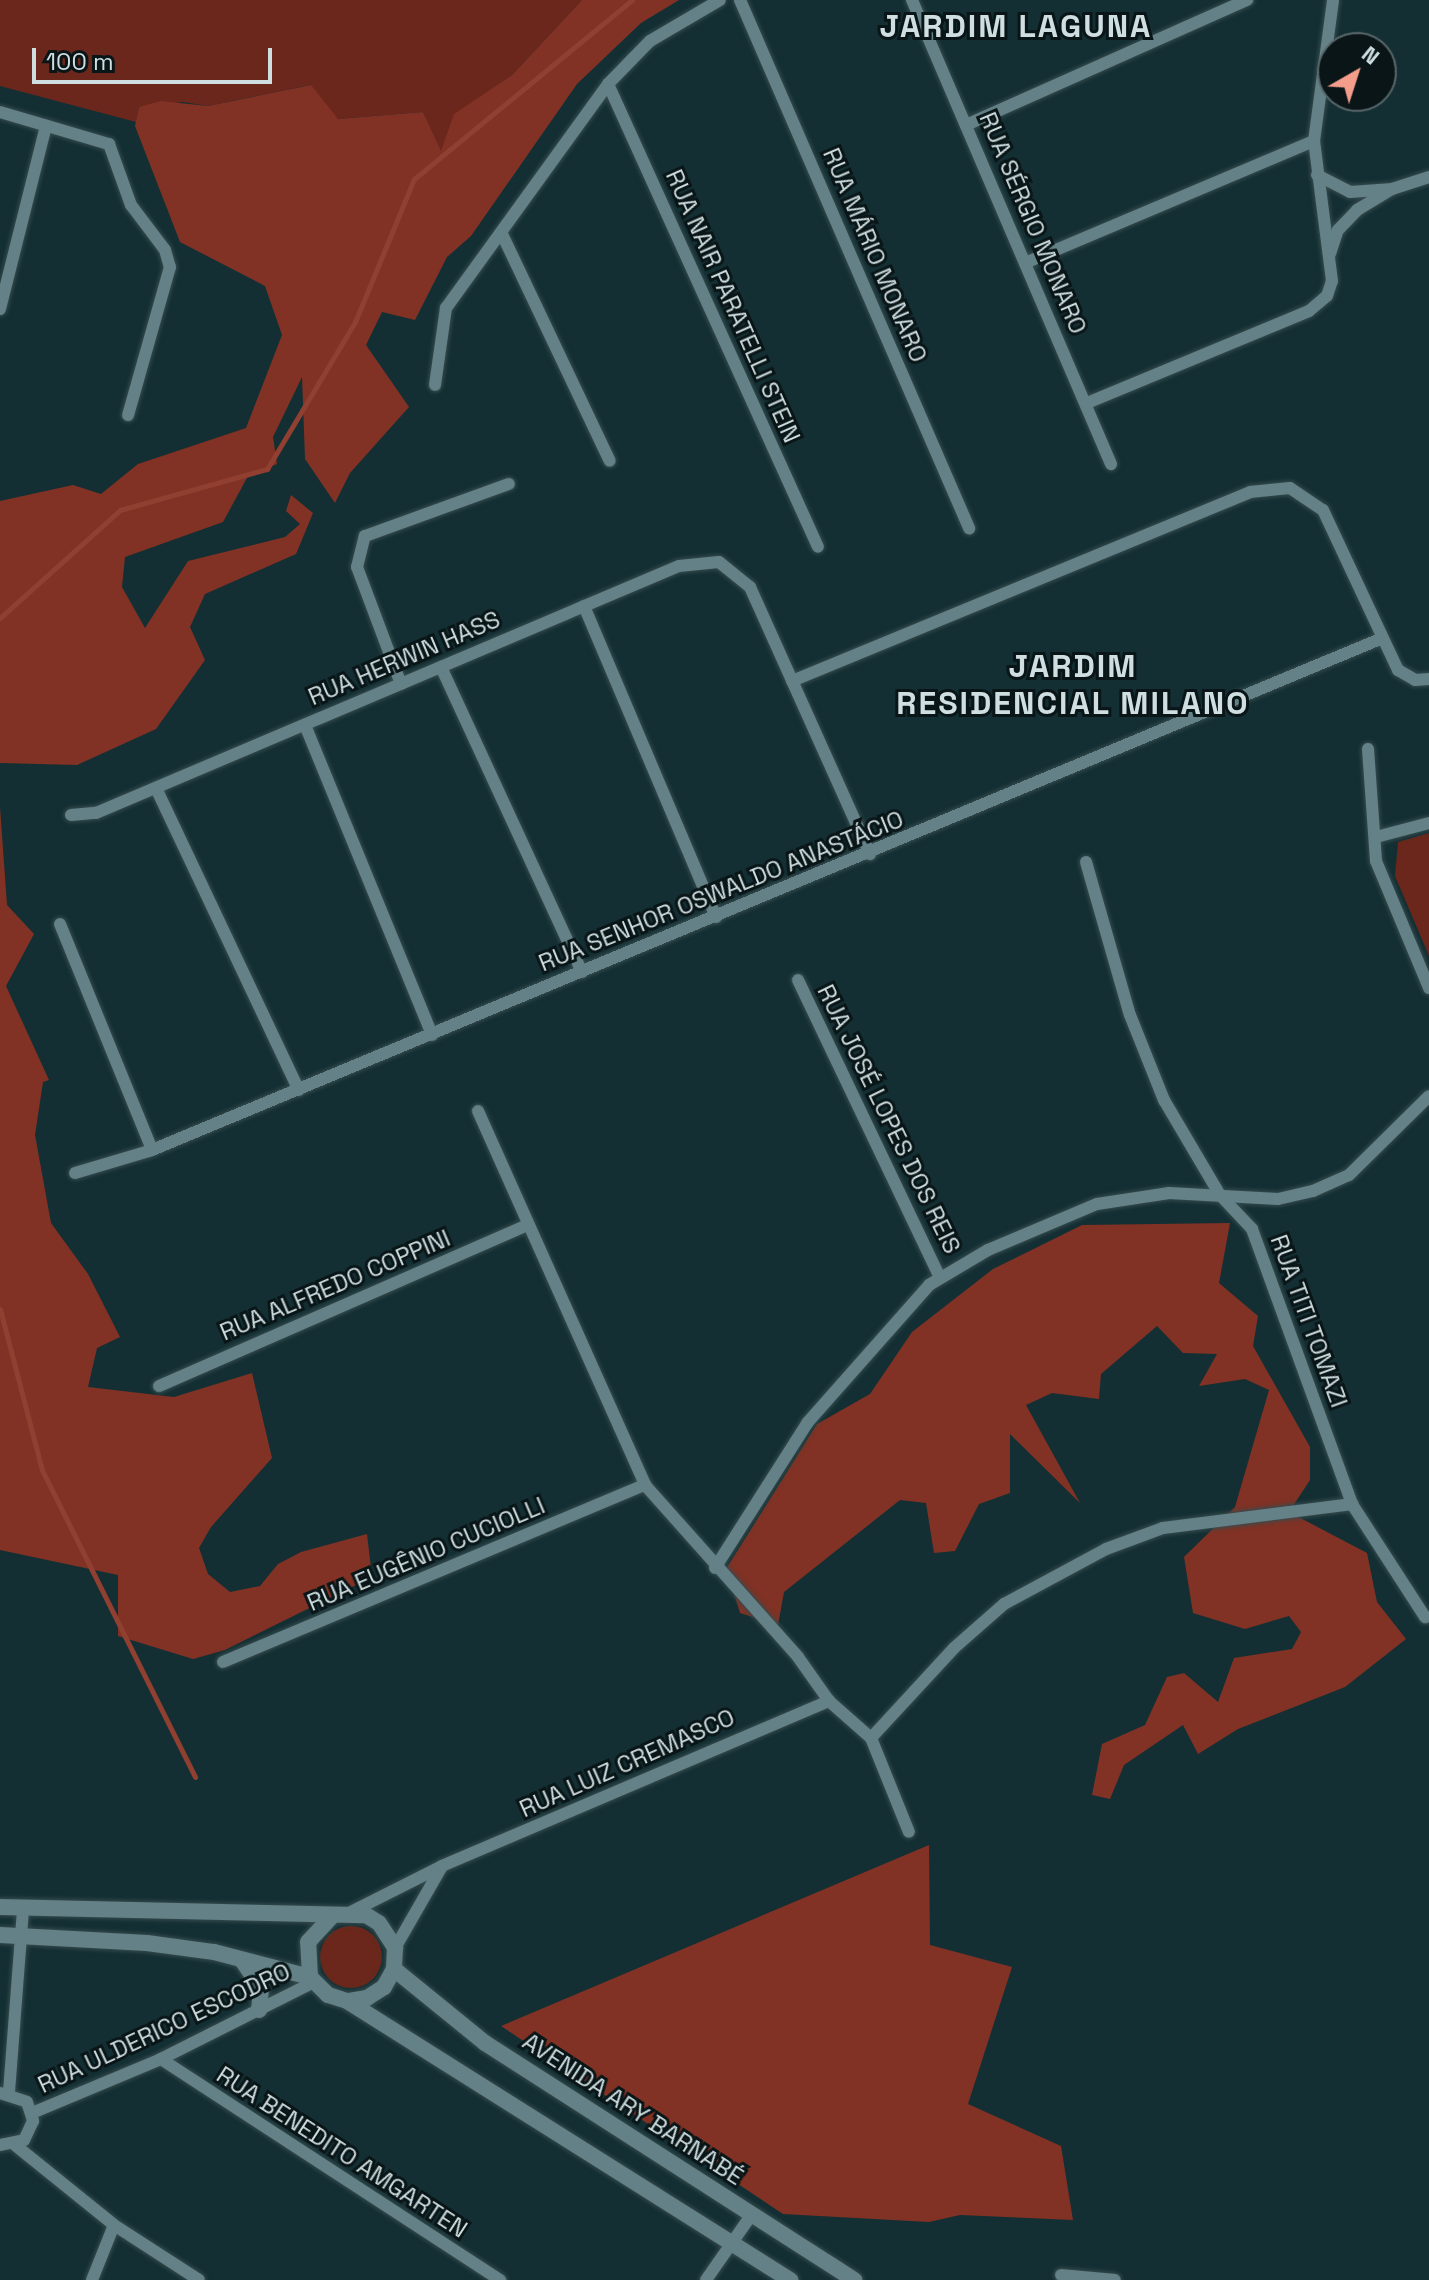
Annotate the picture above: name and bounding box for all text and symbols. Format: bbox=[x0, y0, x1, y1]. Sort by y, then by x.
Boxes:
district label: JARDIM LAGUNA bbox=[880, 7, 1152, 45]
scale bar bbox=[36, 32, 276, 82]
north arrow bbox=[1317, 32, 1397, 112]
text: N bbox=[1356, 39, 1385, 70]
text: 100 m bbox=[46, 46, 114, 77]
street label: RUA SÉRGIO MONARO bbox=[973, 108, 1093, 338]
street label: RUA MÁRIO MONARO bbox=[817, 143, 933, 367]
street label: RUA NAIR PARATELLI STEIN bbox=[660, 165, 806, 447]
street label: RUA HERWIN HASS bbox=[304, 605, 504, 711]
district label: JARDIM RESIDENCIAL MILANO bbox=[896, 648, 1250, 723]
street label: RUA SENHOR OSWALDO ANASTÁCIO bbox=[534, 804, 908, 978]
street label: RUA JOSÉ LOPES DOS REIS bbox=[811, 980, 967, 1258]
street label: RUA ALFREDO COPPINI bbox=[215, 1223, 455, 1347]
street label: RUA TITI TOMAZI bbox=[1264, 1230, 1354, 1412]
street label: RUA EUGÊNIO CUCIOLLI bbox=[303, 1491, 549, 1617]
street label: RUA LUIZ CREMASCO bbox=[515, 1703, 739, 1823]
street label: RUA ULDERICO ESCODRO bbox=[33, 1957, 295, 2099]
street label: AVENIDA ARY BARNABÉ bbox=[517, 2027, 749, 2191]
street label: RUA BENEDITO AMGARTEN bbox=[211, 2060, 473, 2244]

